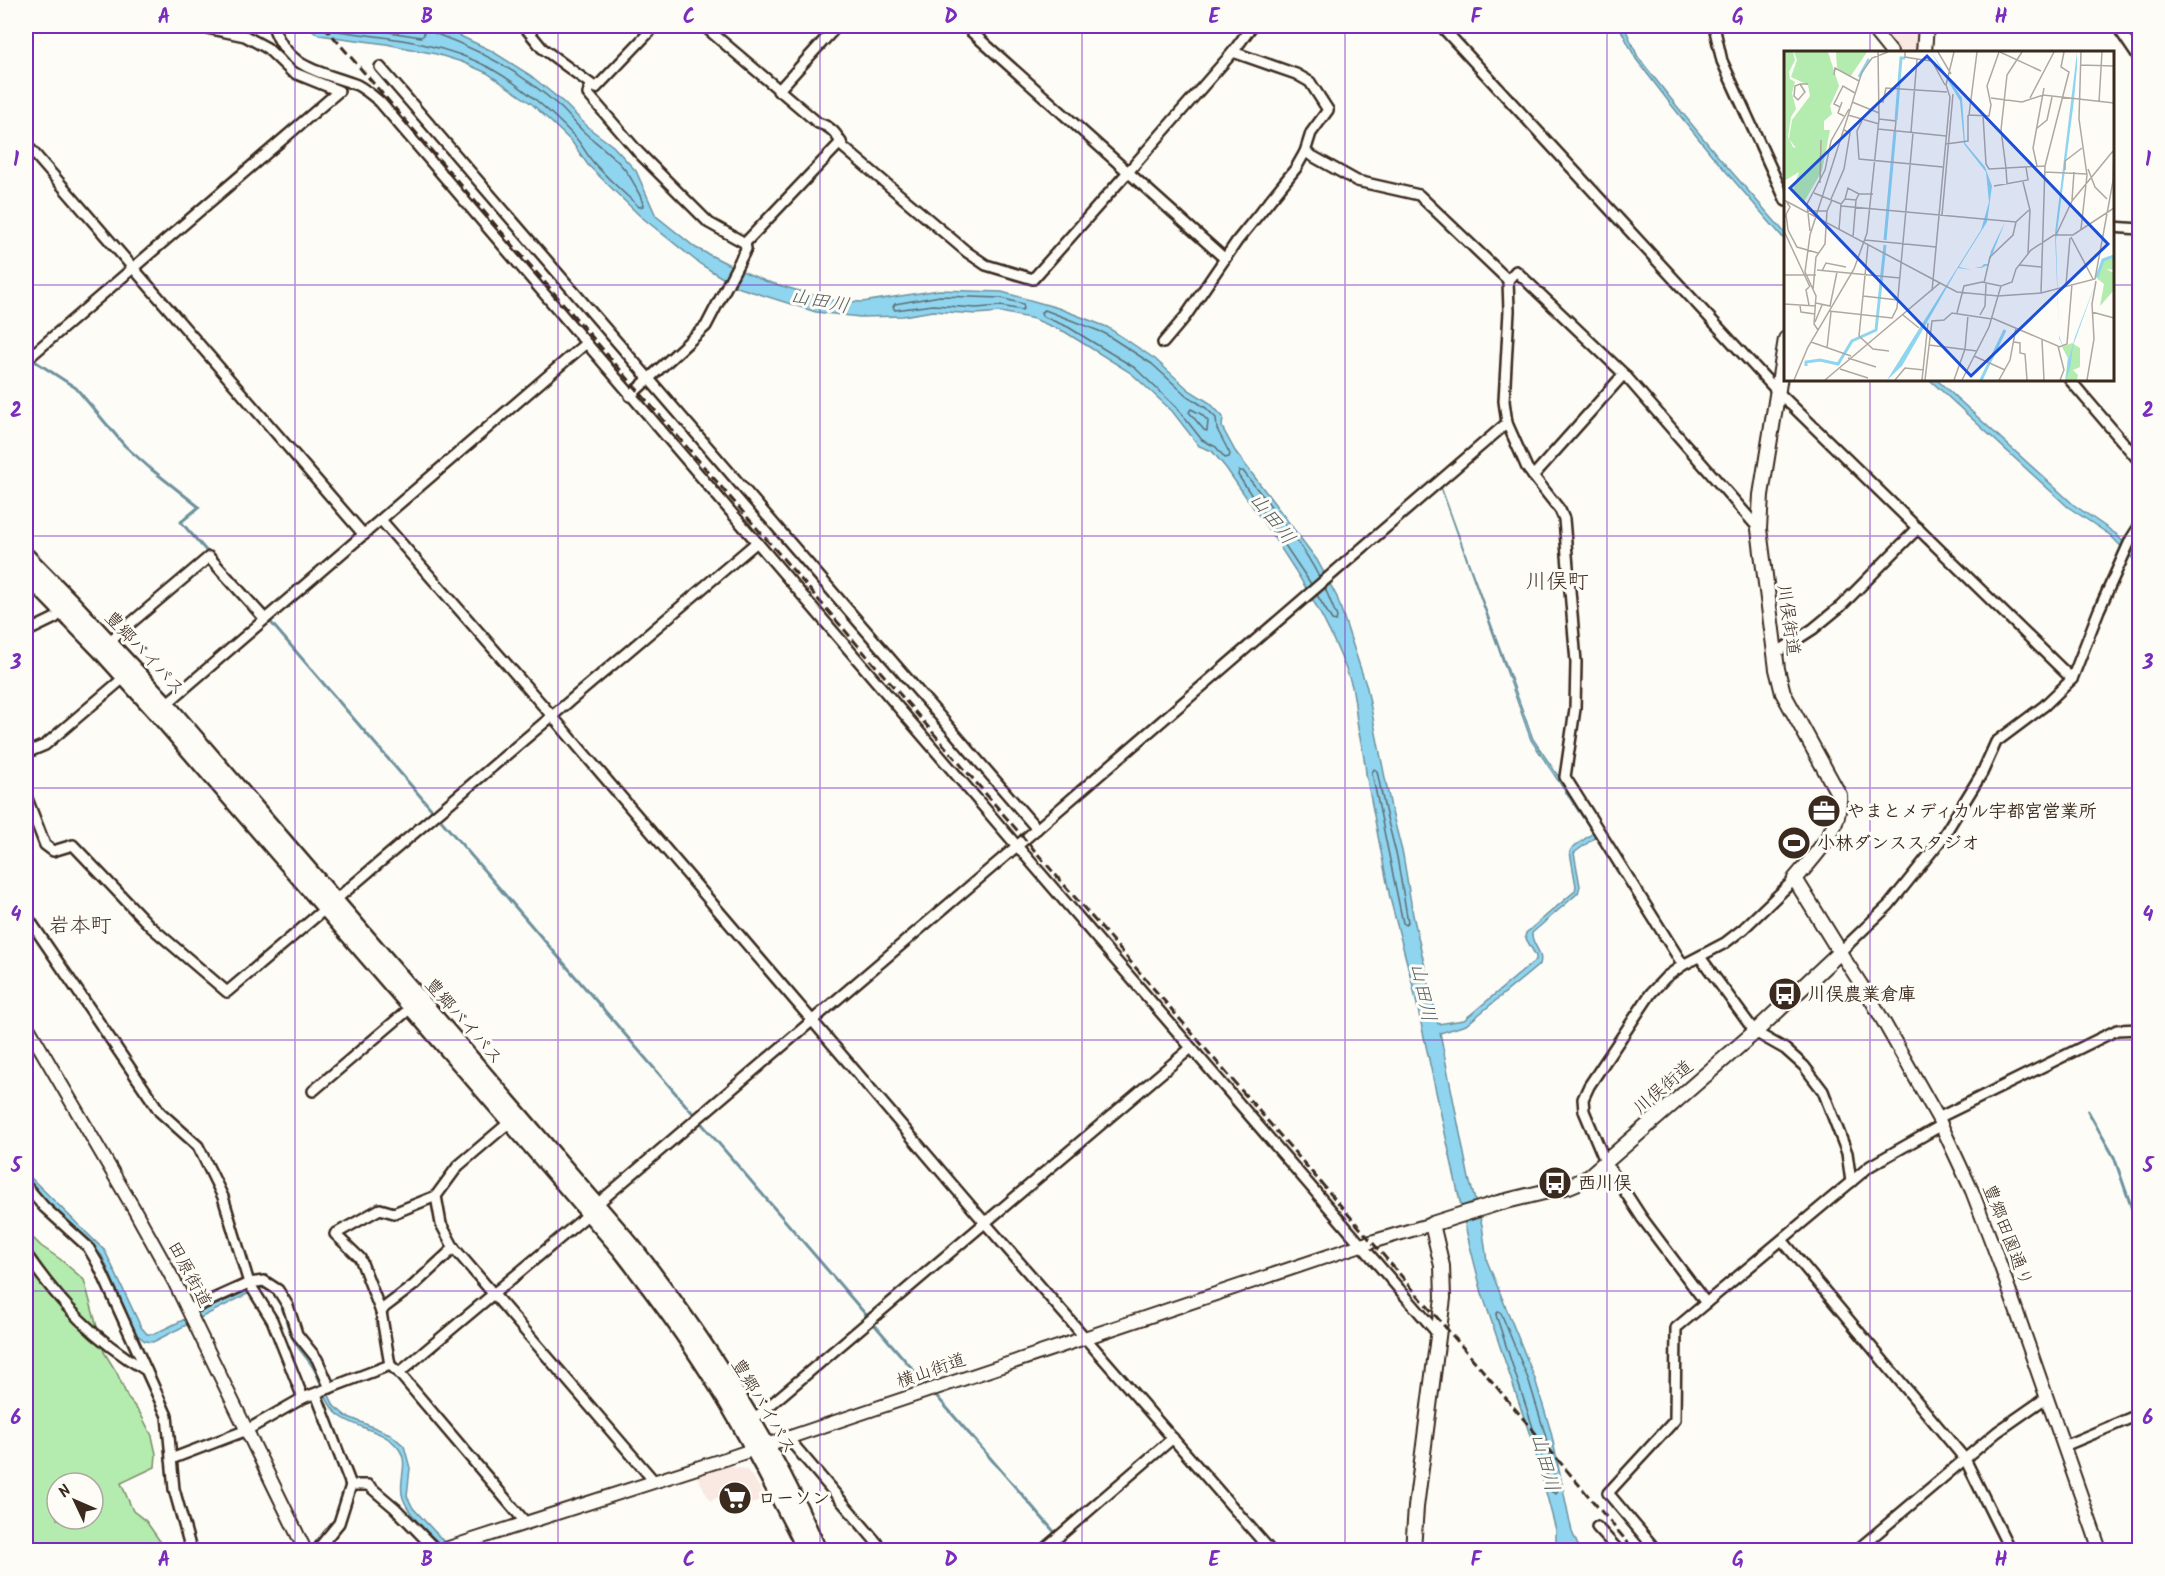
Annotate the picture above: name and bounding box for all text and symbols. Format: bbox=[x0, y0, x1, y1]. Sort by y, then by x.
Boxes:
text: A bbox=[158, 2, 170, 34]
text: B bbox=[421, 2, 433, 34]
text: C bbox=[683, 2, 695, 34]
text: D bbox=[944, 2, 958, 34]
text: E bbox=[1208, 2, 1220, 34]
text: F bbox=[1471, 2, 1483, 34]
text: G bbox=[1732, 2, 1744, 34]
text: H bbox=[1994, 2, 2008, 34]
inset map bbox=[1784, 51, 2114, 381]
text: 1 bbox=[13, 145, 19, 177]
text: 1 bbox=[2145, 145, 2151, 177]
water label: 山田川 bbox=[787, 281, 852, 323]
text: 2 bbox=[10, 396, 22, 428]
text: 2 bbox=[2142, 396, 2154, 428]
water label: 山田川 bbox=[1240, 486, 1303, 553]
district label: 川俣町 bbox=[1526, 566, 1589, 599]
street label: 川俣街道 bbox=[1768, 583, 1807, 658]
street label: 豊郷バイパス bbox=[97, 605, 191, 703]
text: 3 bbox=[10, 648, 22, 680]
text: 3 bbox=[2142, 648, 2154, 680]
office icon: やまとメディカル宇都宮営業所 bbox=[1806, 793, 1842, 829]
place label: やまとメディカル宇都宮営業所 bbox=[1847, 798, 2096, 827]
sports icon: 小林ダンススタジオ bbox=[1776, 825, 1812, 861]
place label: 小林ダンススタジオ bbox=[1817, 830, 1979, 859]
text: 4 bbox=[11, 900, 22, 932]
text: 4 bbox=[2143, 900, 2154, 932]
district label: 岩本町 bbox=[49, 910, 112, 943]
water label: 山田川 bbox=[1400, 960, 1444, 1025]
street label: 豊郷バイパス bbox=[417, 972, 509, 1072]
bus stop icon: 川俣農業倉庫 bbox=[1767, 976, 1803, 1012]
place label: 川俣農業倉庫 bbox=[1808, 981, 1916, 1010]
street label: 川俣街道 bbox=[1627, 1054, 1701, 1123]
text: 5 bbox=[10, 1151, 23, 1183]
text: 5 bbox=[2142, 1151, 2155, 1183]
bus stop icon: 西川俣 bbox=[1537, 1165, 1573, 1201]
place label: 西川俣 bbox=[1578, 1170, 1632, 1199]
street label: 豊郷田園通り bbox=[1974, 1180, 2039, 1291]
street label: 田原街道 bbox=[159, 1236, 218, 1313]
street label: 横山街道 bbox=[893, 1346, 970, 1397]
street label: 豊郷バイパス bbox=[723, 1353, 803, 1460]
text: 6 bbox=[11, 1403, 22, 1435]
text: 6 bbox=[2143, 1403, 2154, 1435]
water label: 山田川 bbox=[1521, 1429, 1567, 1496]
north arrow bbox=[45, 1471, 105, 1531]
text: N bbox=[53, 1479, 78, 1504]
supermarket icon: ローソン bbox=[717, 1480, 753, 1516]
place label: ローソン bbox=[758, 1485, 830, 1514]
text: A bbox=[158, 1545, 170, 1576]
text: B bbox=[421, 1545, 433, 1576]
text: C bbox=[683, 1545, 695, 1576]
text: D bbox=[944, 1545, 958, 1576]
text: E bbox=[1208, 1545, 1220, 1576]
text: F bbox=[1471, 1545, 1483, 1576]
text: G bbox=[1732, 1545, 1744, 1576]
text: H bbox=[1994, 1545, 2008, 1576]

